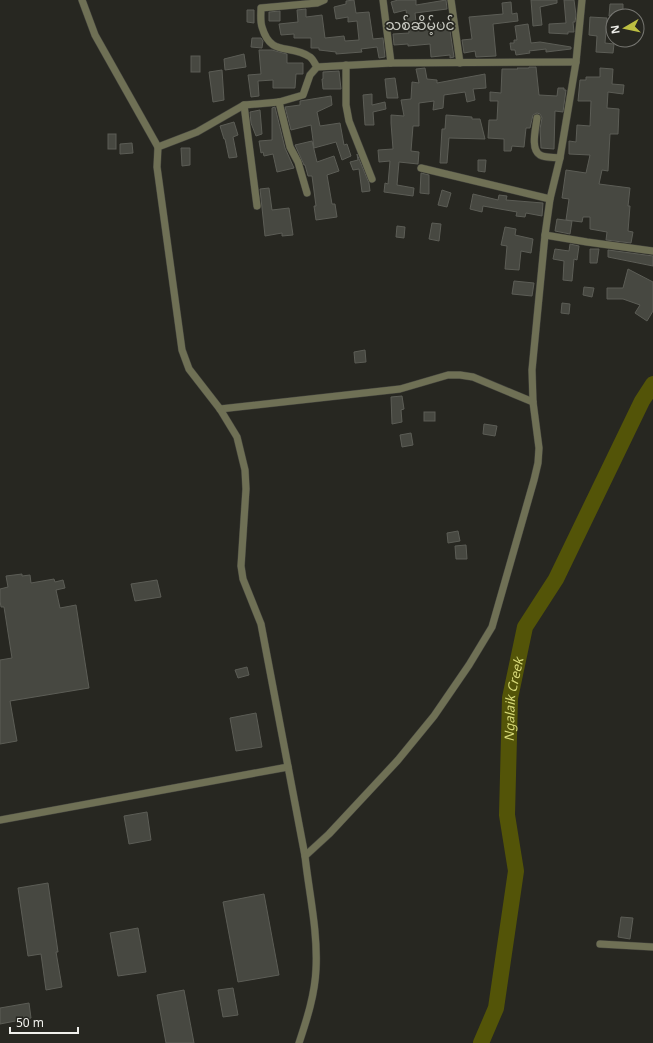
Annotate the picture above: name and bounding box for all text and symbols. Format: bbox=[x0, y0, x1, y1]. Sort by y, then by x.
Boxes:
north arrow bbox=[605, 8, 645, 48]
district label: သစ်ဆိမ့်ပင် bbox=[385, 11, 455, 42]
text: N bbox=[604, 23, 629, 36]
water label: Ngalaik Creek bbox=[497, 653, 535, 742]
scale bar bbox=[10, 1009, 78, 1035]
text: 50 m bbox=[16, 1011, 44, 1037]

